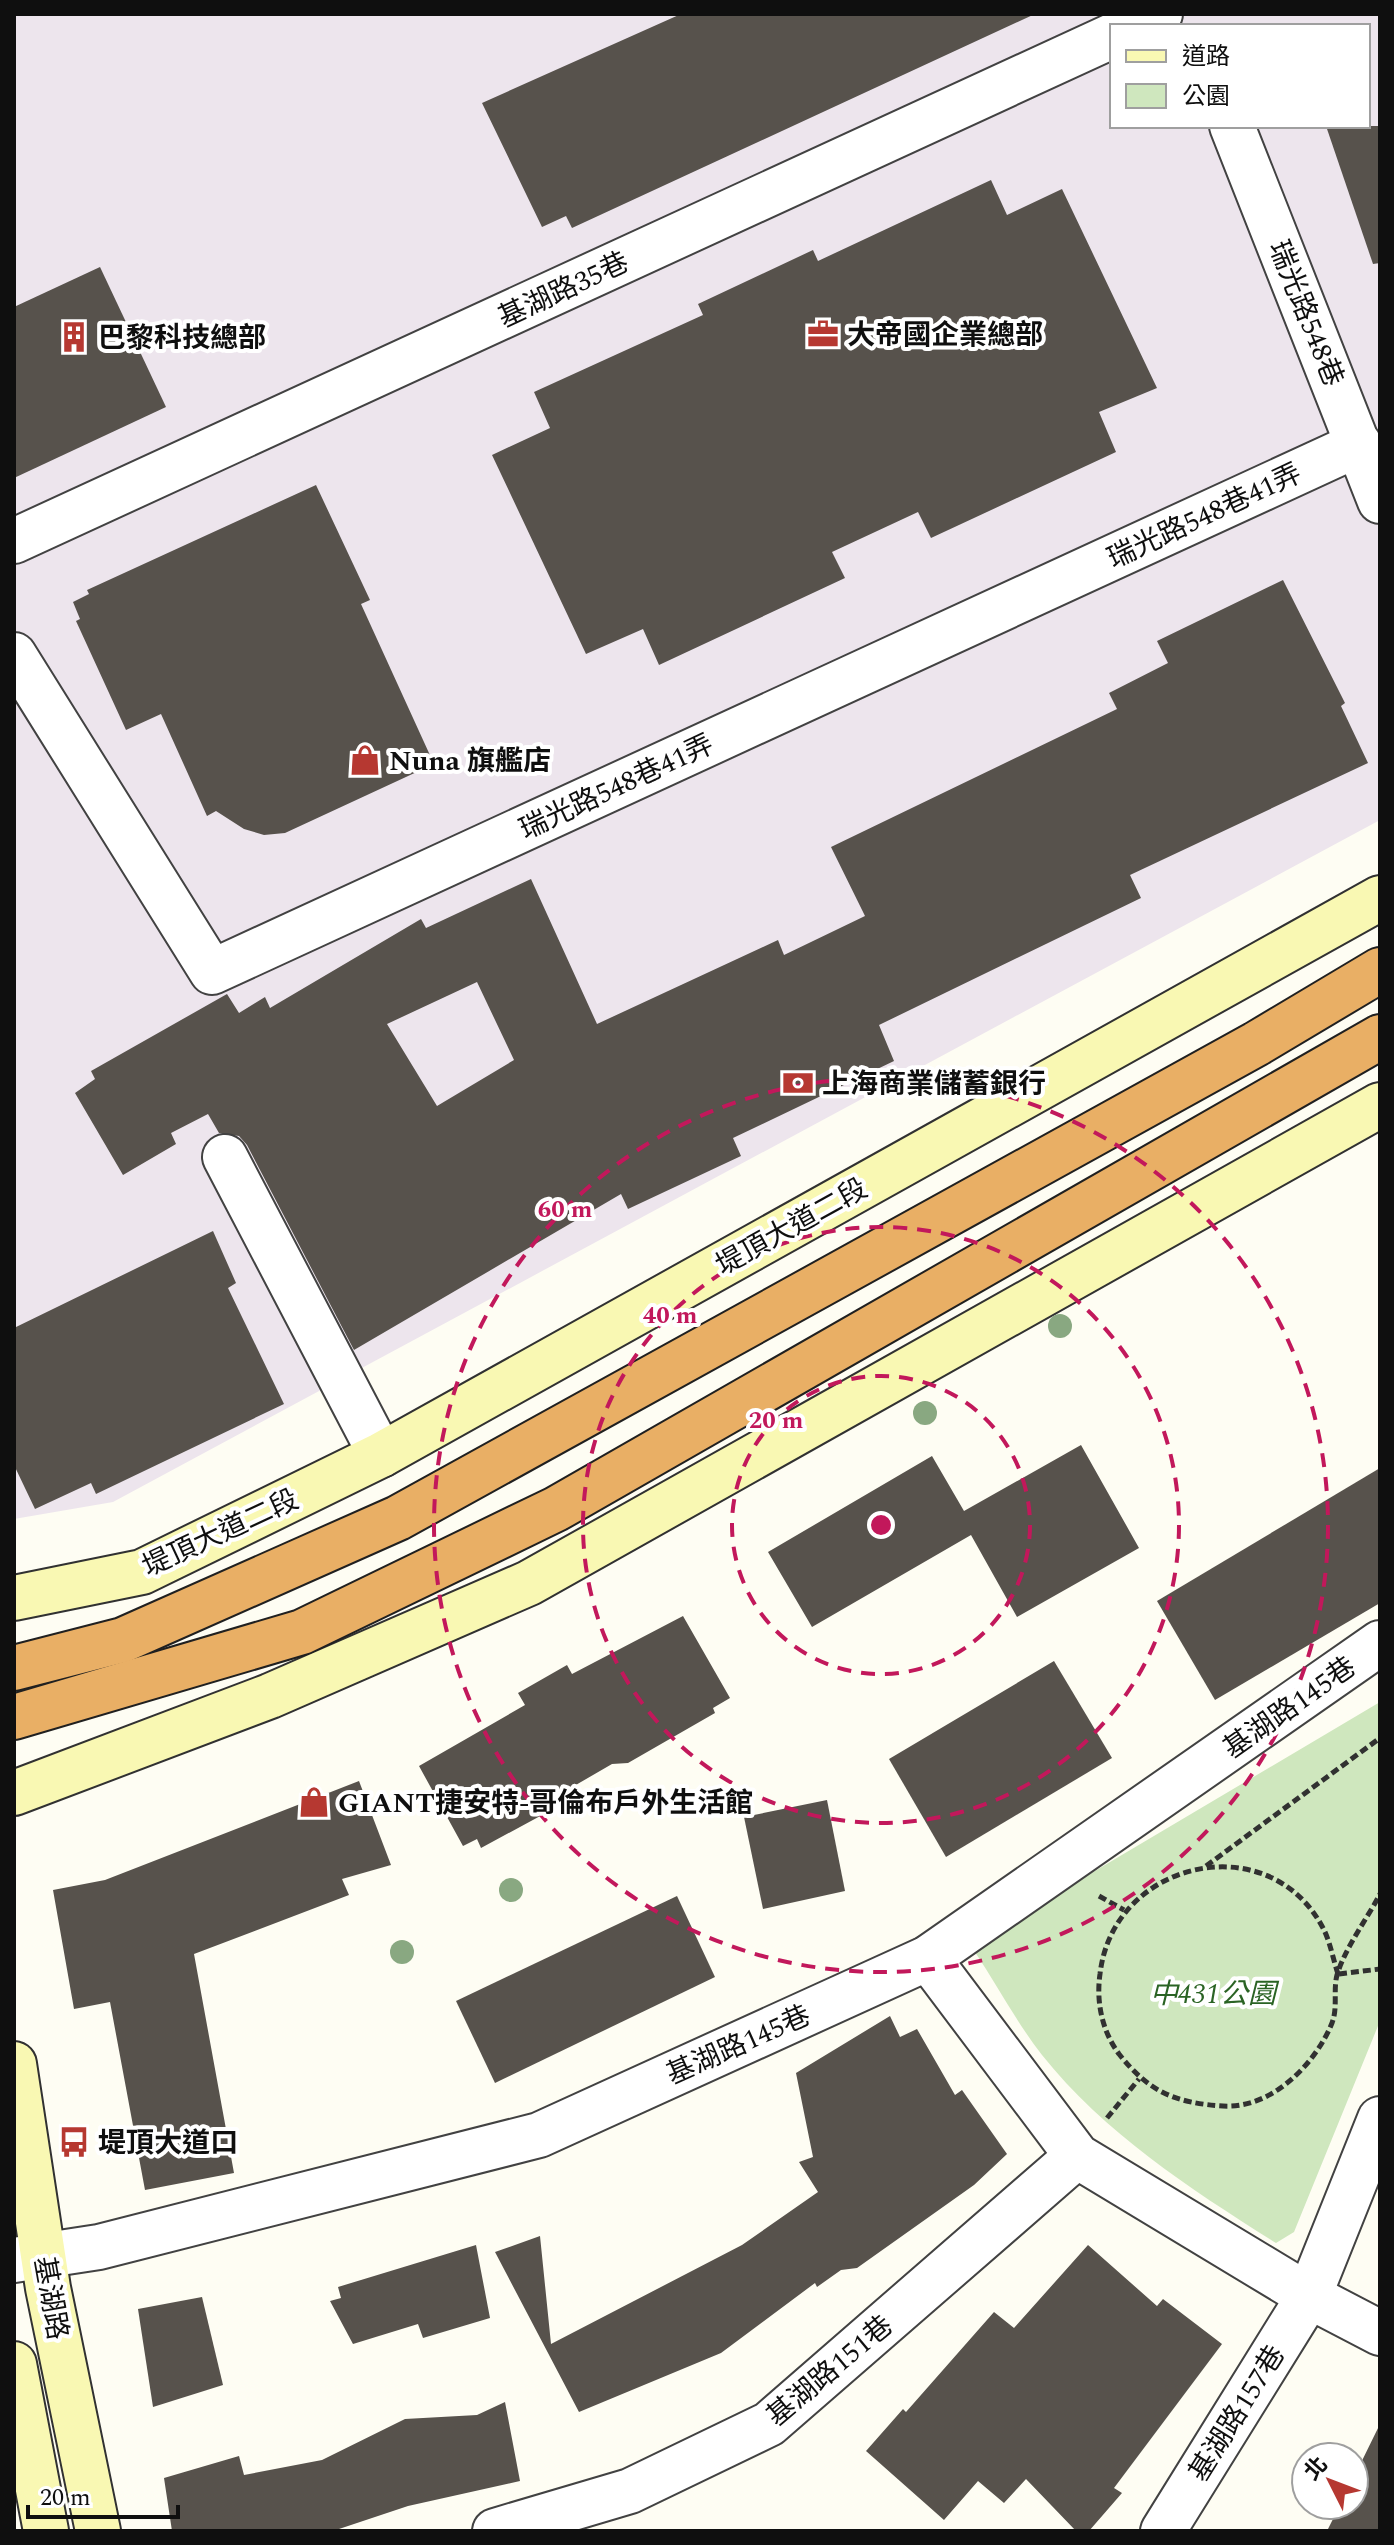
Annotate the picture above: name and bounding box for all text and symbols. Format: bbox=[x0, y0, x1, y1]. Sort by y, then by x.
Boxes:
legend bbox=[1110, 24, 1370, 128]
text: 道路 bbox=[1182, 39, 1230, 75]
text: 公園 bbox=[1182, 79, 1230, 115]
street label: 瑞光路548巷 bbox=[1257, 234, 1354, 393]
street label: 基湖路35巷 bbox=[491, 241, 636, 339]
place label: 大帝國企業總部 bbox=[847, 314, 1043, 357]
place label: 巴黎科技總部 bbox=[98, 317, 266, 360]
office icon: 大帝國企業總部 bbox=[806, 317, 840, 351]
building icon: 巴黎科技總部 bbox=[57, 320, 91, 354]
street label: 瑞光路548巷41弄 bbox=[1100, 452, 1309, 580]
street label: 瑞光路548巷41弄 bbox=[512, 723, 721, 851]
place label: Nuna 旗艦店 bbox=[389, 740, 551, 783]
shop icon: Nuna 旗艦店 bbox=[348, 743, 382, 777]
place label: 上海商業儲蓄銀行 bbox=[822, 1063, 1046, 1106]
bank icon: 上海商業儲蓄銀行 bbox=[781, 1066, 815, 1100]
street label: 堤頂大道二段 bbox=[708, 1168, 876, 1287]
text: 60 m bbox=[538, 1192, 593, 1228]
text: 40 m bbox=[643, 1298, 698, 1334]
text: 20 m bbox=[749, 1403, 804, 1439]
street label: 堤頂大道二段 bbox=[135, 1478, 306, 1588]
centre of rings bbox=[867, 1511, 895, 1539]
street label: 基湖路145巷 bbox=[1214, 1646, 1365, 1770]
place label: GIANT捷安特-哥倫布戶外生活館 bbox=[338, 1782, 753, 1825]
shop icon: GIANT捷安特-哥倫布戶外生活館 bbox=[297, 1785, 331, 1819]
park label: 中431公園 bbox=[1150, 1973, 1280, 2016]
street label: 基湖路145巷 bbox=[660, 1994, 818, 2096]
place label: 堤頂大道口 bbox=[98, 2122, 238, 2165]
bus stop icon: 堤頂大道口 bbox=[57, 2125, 91, 2159]
street label: 基湖路 bbox=[22, 2253, 79, 2343]
street label: 基湖路151巷 bbox=[757, 2305, 903, 2437]
street label: 基湖路157巷 bbox=[1178, 2337, 1296, 2490]
north arrow bbox=[1290, 2441, 1370, 2521]
text: 北 bbox=[1297, 2449, 1336, 2488]
scale bar bbox=[28, 2469, 178, 2519]
text: 20 m bbox=[40, 2480, 91, 2516]

